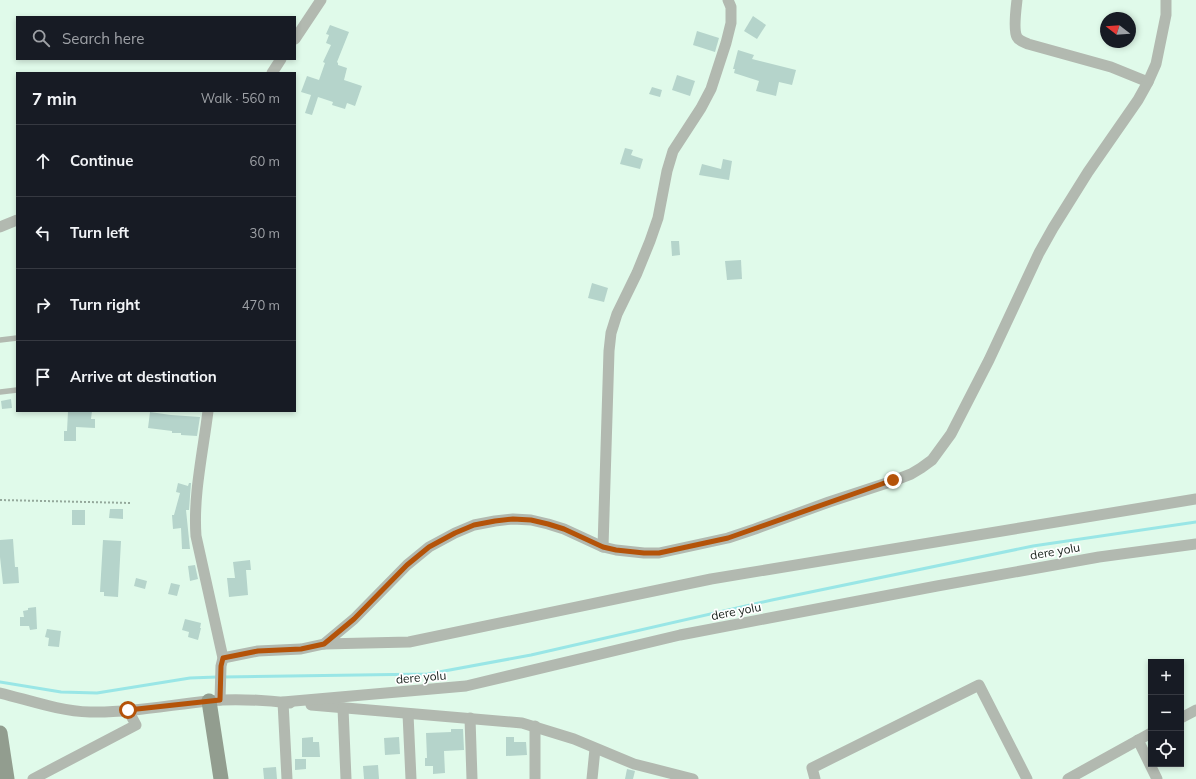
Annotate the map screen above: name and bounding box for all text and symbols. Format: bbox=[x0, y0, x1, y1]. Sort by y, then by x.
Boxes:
north arrow bbox=[1100, 12, 1136, 48]
search box bbox=[16, 16, 296, 60]
icon: search bbox=[30, 27, 52, 49]
text: Search here bbox=[62, 29, 144, 48]
text: 7 min bbox=[32, 88, 77, 109]
text: Walk · 560 m bbox=[201, 90, 280, 106]
icon: ahead bbox=[32, 150, 54, 172]
text: Continue bbox=[70, 151, 133, 170]
text: 60 m bbox=[250, 153, 280, 169]
icon: left bbox=[32, 222, 54, 244]
text: Turn left bbox=[70, 223, 129, 242]
text: 30 m bbox=[250, 225, 280, 241]
icon: right bbox=[32, 294, 54, 316]
text: Turn right bbox=[70, 295, 140, 314]
text: 470 m bbox=[242, 297, 280, 313]
icon: arrive bbox=[32, 366, 54, 388]
text: Arrive at destination bbox=[70, 367, 217, 386]
route end bbox=[884, 471, 902, 489]
street label: dere yolu bbox=[1029, 539, 1081, 563]
street label: dere yolu bbox=[710, 599, 762, 623]
map controls bbox=[1148, 659, 1184, 767]
button: + bbox=[1148, 659, 1184, 695]
street label: dere yolu bbox=[395, 667, 447, 687]
button: − bbox=[1148, 695, 1184, 731]
route start bbox=[119, 701, 137, 719]
button: locate bbox=[1148, 731, 1184, 767]

